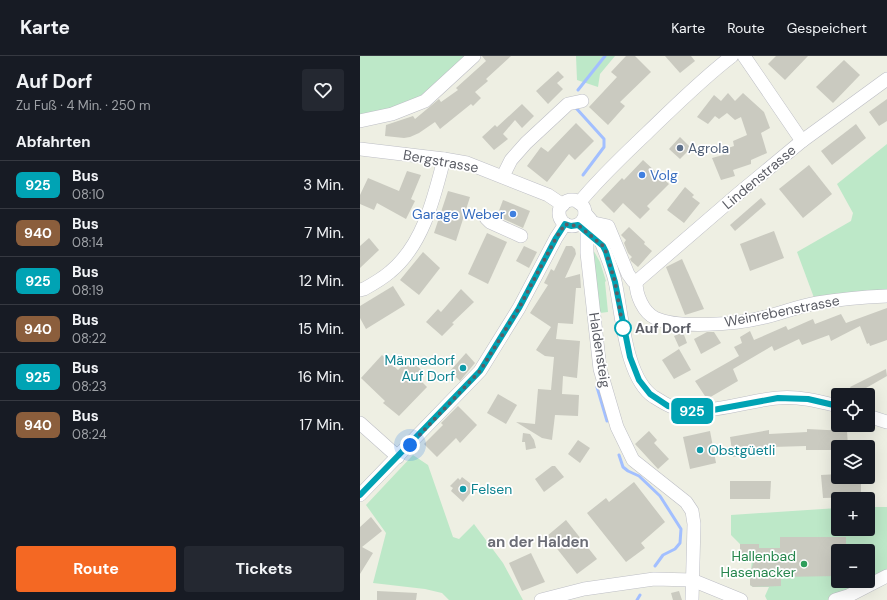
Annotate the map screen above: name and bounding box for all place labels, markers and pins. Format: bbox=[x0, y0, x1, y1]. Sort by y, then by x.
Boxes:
place label: Agrola bbox=[688, 139, 729, 157]
marker: Agrola bbox=[675, 143, 685, 153]
place label: Volg bbox=[650, 166, 678, 184]
marker: Volg bbox=[637, 170, 647, 180]
place label: Garage Weber bbox=[412, 205, 505, 223]
marker: Garage Weber bbox=[508, 209, 518, 219]
marker: Auf Dorf bbox=[614, 319, 632, 337]
place label: Auf Dorf bbox=[635, 319, 691, 337]
place label: Männedorf Auf Dorf bbox=[385, 351, 455, 385]
marker: Männedorf Auf Dorf bbox=[458, 363, 468, 373]
place label: Obstgüetli bbox=[708, 441, 775, 459]
marker: Obstgüetli bbox=[695, 445, 705, 455]
place label: Felsen bbox=[471, 480, 512, 498]
marker: Felsen bbox=[458, 484, 468, 494]
place label: Hallenbad Hasenacker bbox=[721, 547, 796, 581]
marker: Hallenbad Hasenacker bbox=[799, 559, 809, 569]

